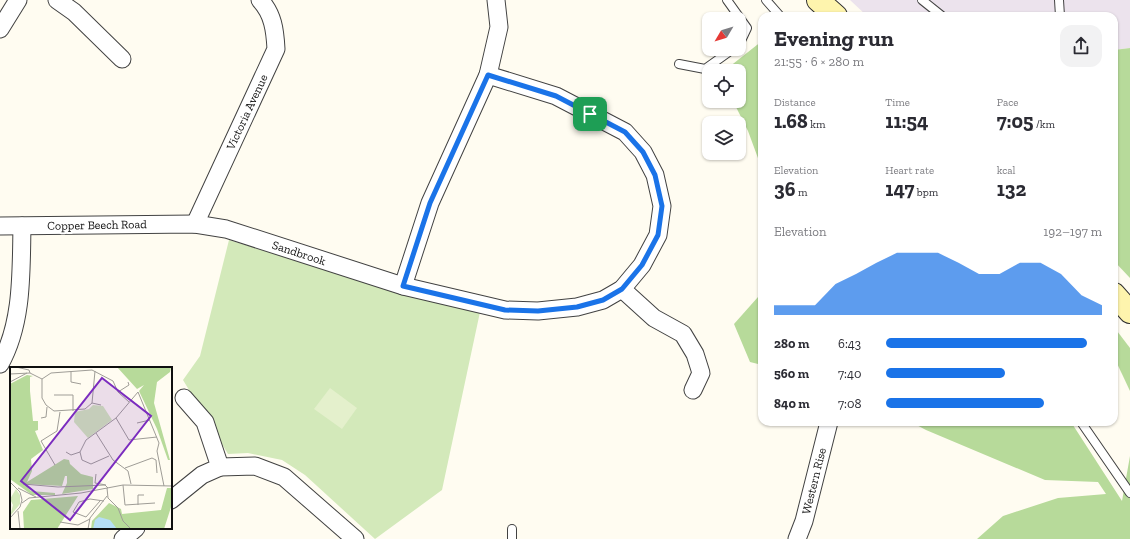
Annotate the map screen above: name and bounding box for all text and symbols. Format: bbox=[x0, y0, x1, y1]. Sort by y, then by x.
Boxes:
north arrow bbox=[702, 12, 746, 56]
map controls bbox=[702, 12, 746, 160]
text: Evening run bbox=[774, 25, 894, 52]
button: share bbox=[1060, 25, 1102, 67]
text: 21:55 · 6 × 280 m bbox=[774, 54, 864, 69]
button: locate bbox=[702, 64, 746, 108]
street label: Victoria Avenue bbox=[223, 72, 271, 153]
text: Distance bbox=[774, 96, 816, 109]
text: Time bbox=[885, 96, 910, 109]
text: Pace bbox=[997, 96, 1018, 109]
pin bbox=[573, 97, 607, 131]
icon: arrive bbox=[579, 103, 601, 125]
text: 1.68 bbox=[774, 109, 808, 133]
text: 11:54 bbox=[885, 109, 928, 133]
text: 7:05 bbox=[997, 109, 1033, 133]
button: layers bbox=[702, 116, 746, 160]
text: km bbox=[808, 118, 826, 131]
text: /km bbox=[1033, 118, 1055, 131]
text: Elevation bbox=[774, 164, 818, 177]
text: Heart rate bbox=[885, 164, 934, 177]
text: kcal bbox=[997, 164, 1016, 177]
text: 36 bbox=[774, 177, 795, 201]
text: 147 bbox=[885, 177, 914, 201]
text: 132 bbox=[997, 177, 1026, 201]
text: m bbox=[795, 186, 807, 199]
text: bpm bbox=[914, 186, 938, 199]
street label: Copper Beech Road bbox=[47, 217, 147, 233]
text: Elevation bbox=[774, 224, 826, 239]
text: 192–197 m bbox=[1043, 224, 1102, 239]
street label: Sandbrook bbox=[270, 238, 328, 268]
text: 280 m bbox=[774, 336, 809, 351]
text: 6:43 bbox=[838, 336, 861, 351]
text: 560 m bbox=[774, 366, 809, 381]
text: 7:40 bbox=[838, 366, 862, 381]
inset map bbox=[10, 367, 172, 529]
text: 840 m bbox=[774, 396, 810, 411]
text: 7:08 bbox=[838, 396, 862, 411]
street label: Western Rise bbox=[799, 446, 829, 516]

